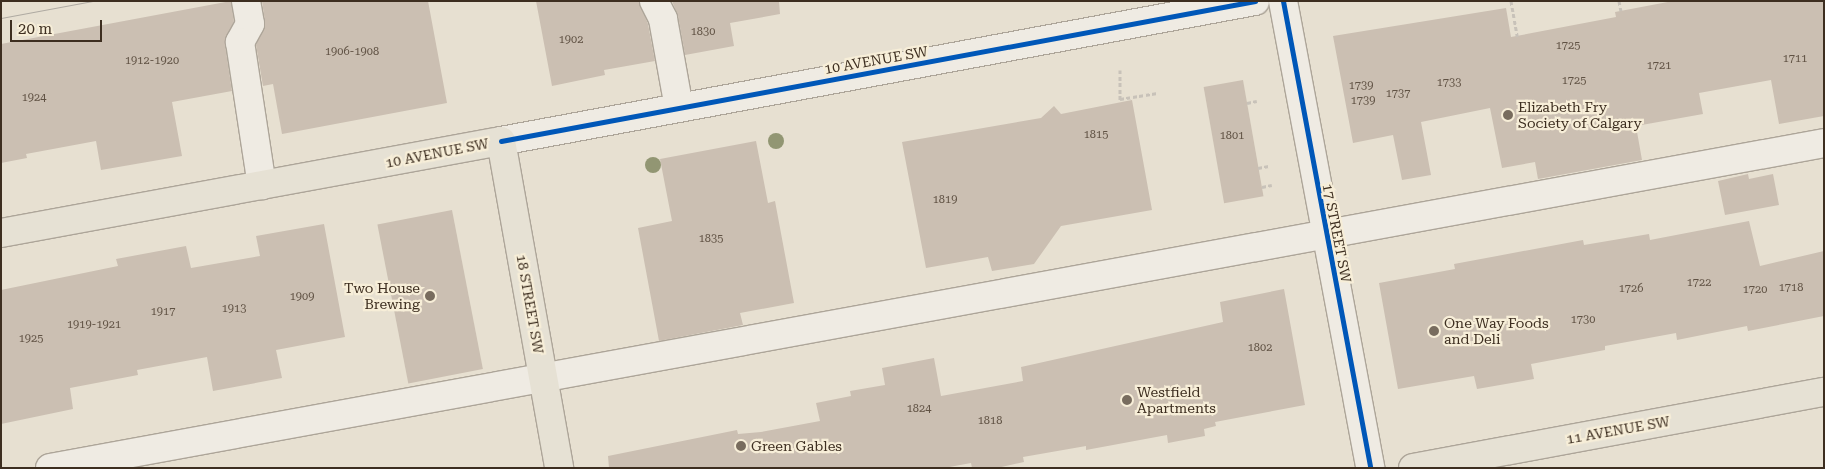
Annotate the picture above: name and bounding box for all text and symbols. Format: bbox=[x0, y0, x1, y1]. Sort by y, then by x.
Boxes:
scale bar bbox=[12, 10, 105, 42]
text: 20 m bbox=[18, 20, 52, 38]
house number: 1830 bbox=[691, 25, 715, 39]
house number: 1902 bbox=[559, 33, 583, 47]
house number: 1725 bbox=[1556, 39, 1580, 53]
street label: 10 AVENUE SW bbox=[823, 43, 929, 77]
house number: 1906-1908 bbox=[325, 45, 379, 59]
house number: 1711 bbox=[1783, 52, 1807, 66]
house number: 1912-1920 bbox=[125, 54, 179, 68]
house number: 1721 bbox=[1647, 59, 1671, 73]
house number: 1725 bbox=[1562, 74, 1586, 88]
house number: 1733 bbox=[1437, 76, 1461, 90]
house number: 1739 bbox=[1349, 79, 1373, 93]
house number: 1737 bbox=[1386, 87, 1410, 101]
house number: 1924 bbox=[22, 91, 46, 105]
house number: 1739 bbox=[1351, 94, 1375, 108]
place label: Elizabeth Fry Society of Calgary bbox=[1518, 99, 1642, 132]
marker: Elizabeth Fry Society of Calgary bbox=[1502, 109, 1514, 121]
house number: 1815 bbox=[1084, 128, 1108, 142]
house number: 1801 bbox=[1220, 129, 1244, 143]
street label: 10 AVENUE SW bbox=[384, 135, 490, 171]
street label: 17 STREET SW bbox=[1319, 182, 1355, 284]
house number: 1819 bbox=[933, 193, 957, 207]
house number: 1835 bbox=[699, 232, 723, 246]
street label: 18 STREET SW bbox=[513, 253, 547, 355]
house number: 1722 bbox=[1687, 276, 1711, 290]
place label: Two House Brewing bbox=[344, 280, 420, 312]
house number: 1718 bbox=[1779, 281, 1803, 295]
house number: 1726 bbox=[1619, 282, 1643, 296]
house number: 1720 bbox=[1743, 283, 1767, 297]
house number: 1909 bbox=[290, 290, 314, 304]
marker: Two House Brewing bbox=[424, 290, 436, 302]
house number: 1913 bbox=[222, 302, 246, 316]
house number: 1917 bbox=[151, 305, 175, 319]
house number: 1730 bbox=[1571, 313, 1595, 327]
place label: One Way Foods and Deli bbox=[1444, 315, 1549, 348]
house number: 1919-1921 bbox=[67, 318, 121, 332]
marker: One Way Foods and Deli bbox=[1428, 325, 1440, 337]
house number: 1925 bbox=[19, 332, 43, 346]
house number: 1802 bbox=[1248, 341, 1272, 355]
place label: Westfield Apartments bbox=[1137, 384, 1216, 417]
marker: Westfield Apartments bbox=[1121, 394, 1133, 406]
house number: 1824 bbox=[907, 402, 931, 416]
street label: 11 AVENUE SW bbox=[1565, 413, 1671, 447]
house number: 1818 bbox=[978, 414, 1002, 428]
place label: Green Gables bbox=[751, 438, 842, 454]
marker: Green Gables bbox=[735, 440, 747, 452]

